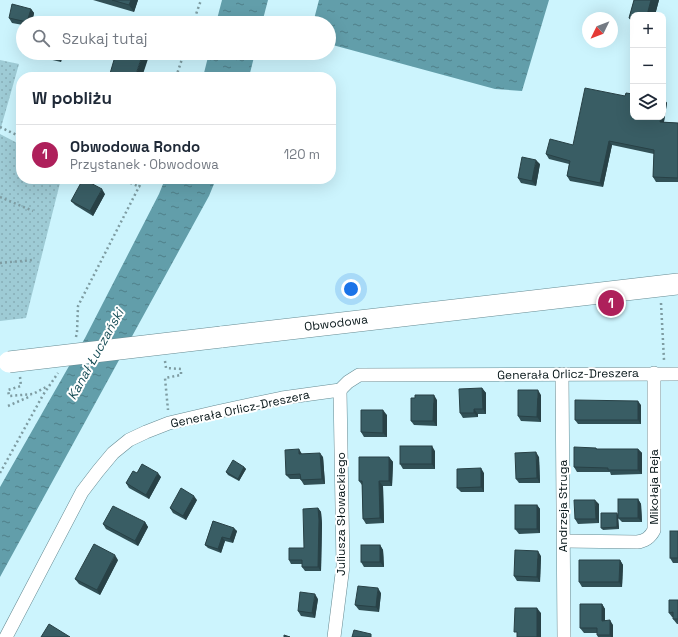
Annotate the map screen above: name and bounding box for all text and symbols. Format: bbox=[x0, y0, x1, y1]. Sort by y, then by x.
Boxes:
north arrow bbox=[582, 12, 618, 48]
map controls bbox=[630, 12, 666, 120]
button: + bbox=[630, 12, 666, 48]
search box bbox=[16, 16, 336, 60]
icon: search bbox=[30, 27, 52, 49]
text: Szukaj tutaj bbox=[62, 29, 148, 48]
button: − bbox=[630, 48, 666, 84]
button: layers bbox=[630, 84, 666, 120]
text: W pobliżu bbox=[32, 87, 112, 109]
text: Obwodowa Rondo bbox=[70, 137, 200, 156]
text: 1 bbox=[42, 146, 48, 163]
text: 120 m bbox=[284, 146, 320, 163]
text: Przystanek · Obwodowa bbox=[70, 156, 219, 173]
your location bbox=[341, 279, 361, 299]
pin: 1 bbox=[598, 288, 624, 318]
water label: Kanał Łuczański bbox=[63, 304, 128, 403]
street label: Obwodowa bbox=[303, 311, 369, 335]
street label: Generała Orlicz-Dreszera bbox=[497, 365, 639, 383]
street label: Generała Orlicz-Dreszera bbox=[169, 386, 311, 432]
street label: Mikołaja Reja bbox=[646, 449, 662, 525]
street label: Juliusza Słowackiego bbox=[333, 452, 349, 576]
street label: Andrzeja Struga bbox=[555, 460, 571, 552]

